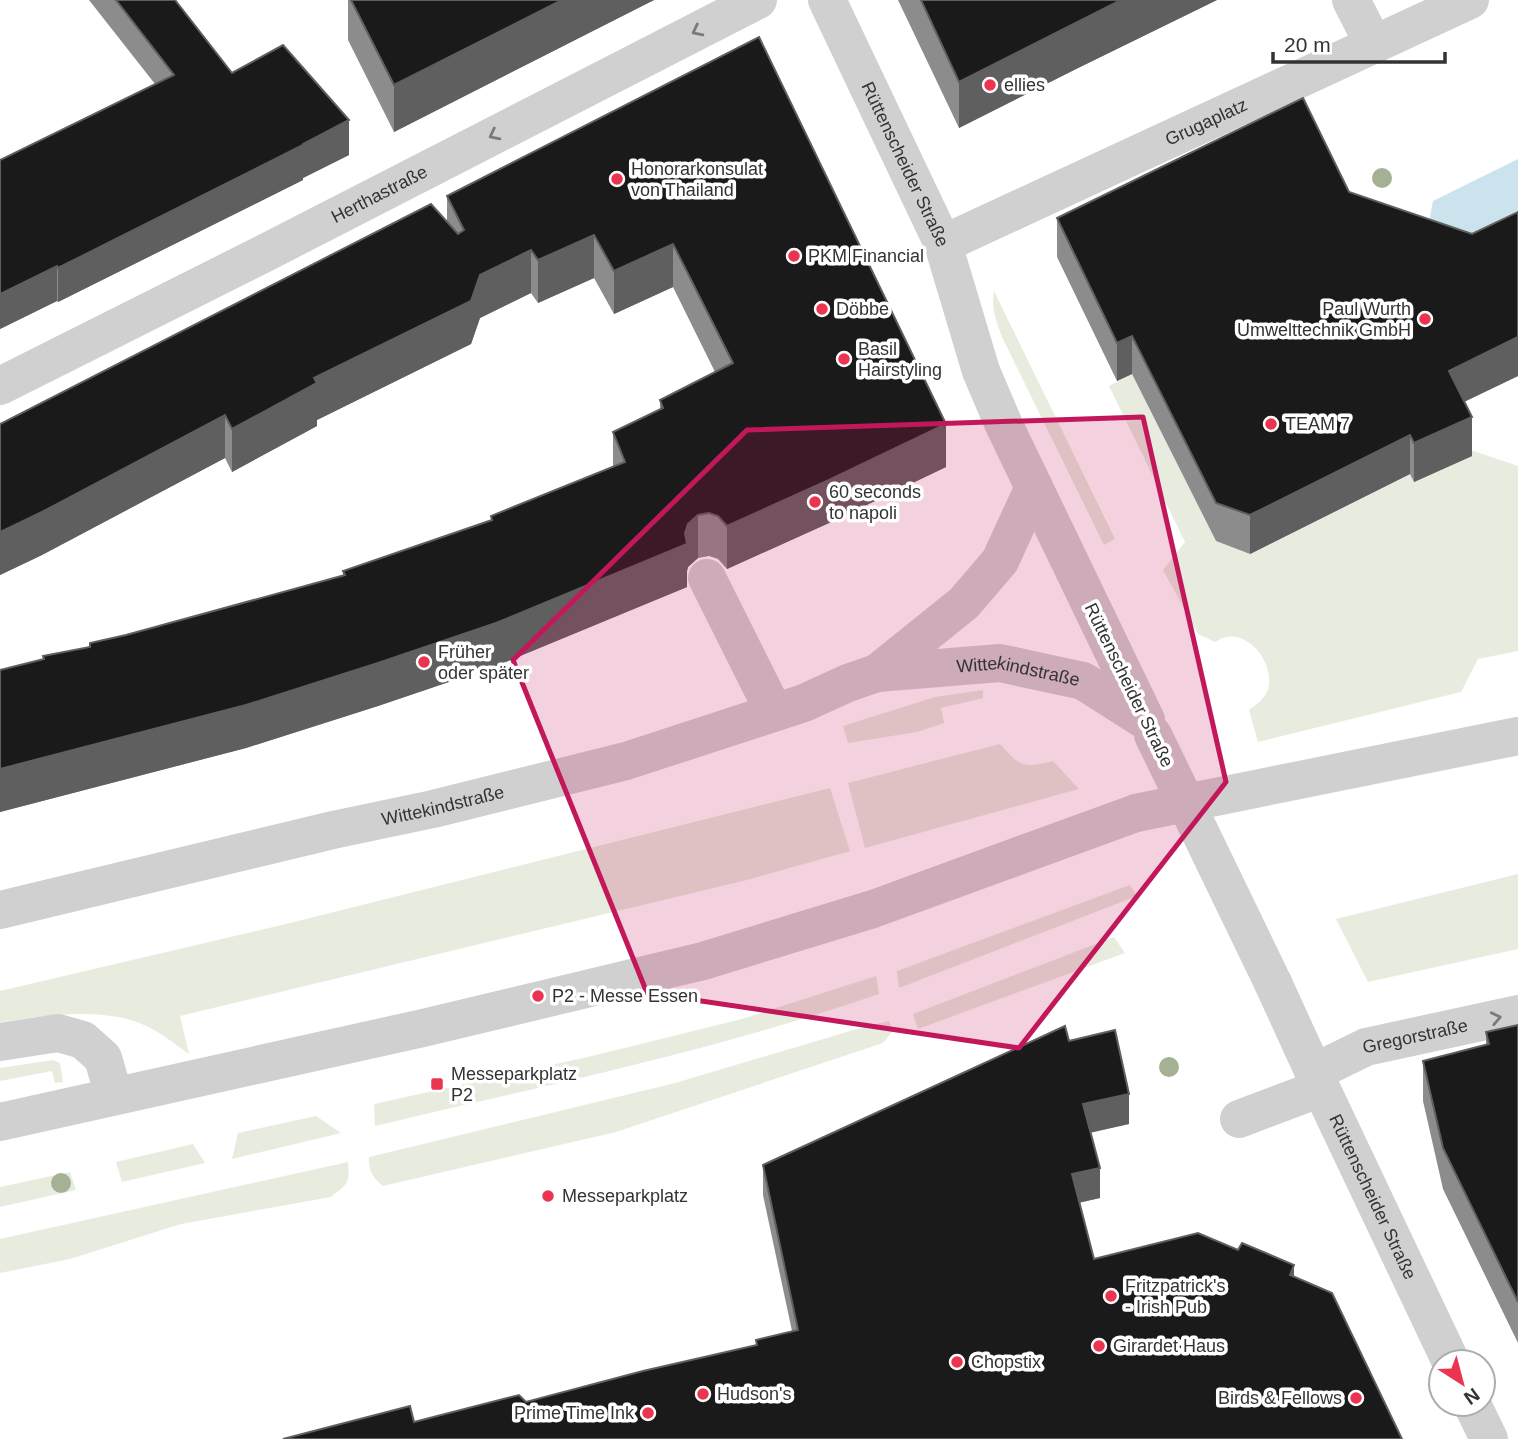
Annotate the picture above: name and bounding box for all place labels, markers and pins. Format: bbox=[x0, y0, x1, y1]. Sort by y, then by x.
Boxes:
place label: ellies bbox=[1004, 75, 1045, 95]
marker: ellies bbox=[982, 77, 998, 93]
place label: Honorarkonsulat von Thailand bbox=[631, 159, 763, 200]
marker: Honorarkonsulat von Thailand bbox=[609, 171, 625, 187]
place label: PKM Financial bbox=[808, 246, 924, 266]
marker: PKM Financial bbox=[786, 248, 802, 264]
place label: Döbbe bbox=[836, 299, 889, 319]
place label: Paul Wurth Umwelttechnik GmbH bbox=[1237, 299, 1411, 340]
marker: Döbbe bbox=[814, 301, 830, 317]
marker: Paul Wurth Umwelttechnik GmbH bbox=[1417, 311, 1433, 327]
place label: Basil Hairstyling bbox=[858, 339, 942, 380]
marker: Basil Hairstyling bbox=[836, 351, 852, 367]
place label: TEAM 7 bbox=[1285, 414, 1350, 434]
marker: TEAM 7 bbox=[1263, 416, 1279, 432]
place label: 60 seconds to napoli bbox=[829, 482, 921, 523]
marker: 60 seconds to napoli bbox=[807, 494, 823, 510]
place label: Früher oder später bbox=[438, 642, 529, 683]
marker: Früher oder später bbox=[416, 654, 432, 670]
place label: P2 - Messe Essen bbox=[552, 986, 698, 1006]
marker: P2 - Messe Essen bbox=[530, 988, 546, 1004]
place label: Messeparkplatz P2 bbox=[451, 1064, 577, 1105]
marker: Messeparkplatz P2 bbox=[429, 1076, 445, 1092]
place label: Messeparkplatz bbox=[562, 1186, 688, 1206]
marker: Messeparkplatz bbox=[540, 1188, 556, 1204]
place label: Fritzpatrick's - Irish Pub bbox=[1125, 1276, 1225, 1317]
marker: Fritzpatrick's - Irish Pub bbox=[1103, 1288, 1119, 1304]
place label: Girardet Haus bbox=[1113, 1336, 1225, 1356]
marker: Girardet Haus bbox=[1091, 1338, 1107, 1354]
place label: Chopstix bbox=[971, 1352, 1041, 1372]
marker: Chopstix bbox=[949, 1354, 965, 1370]
place label: Hudson's bbox=[717, 1384, 791, 1404]
marker: Hudson's bbox=[695, 1386, 711, 1402]
place label: Birds & Fellows bbox=[1218, 1388, 1342, 1408]
marker: Birds & Fellows bbox=[1348, 1390, 1364, 1406]
place label: Prime Time Ink bbox=[514, 1403, 635, 1423]
marker: Prime Time Ink bbox=[640, 1405, 656, 1421]

